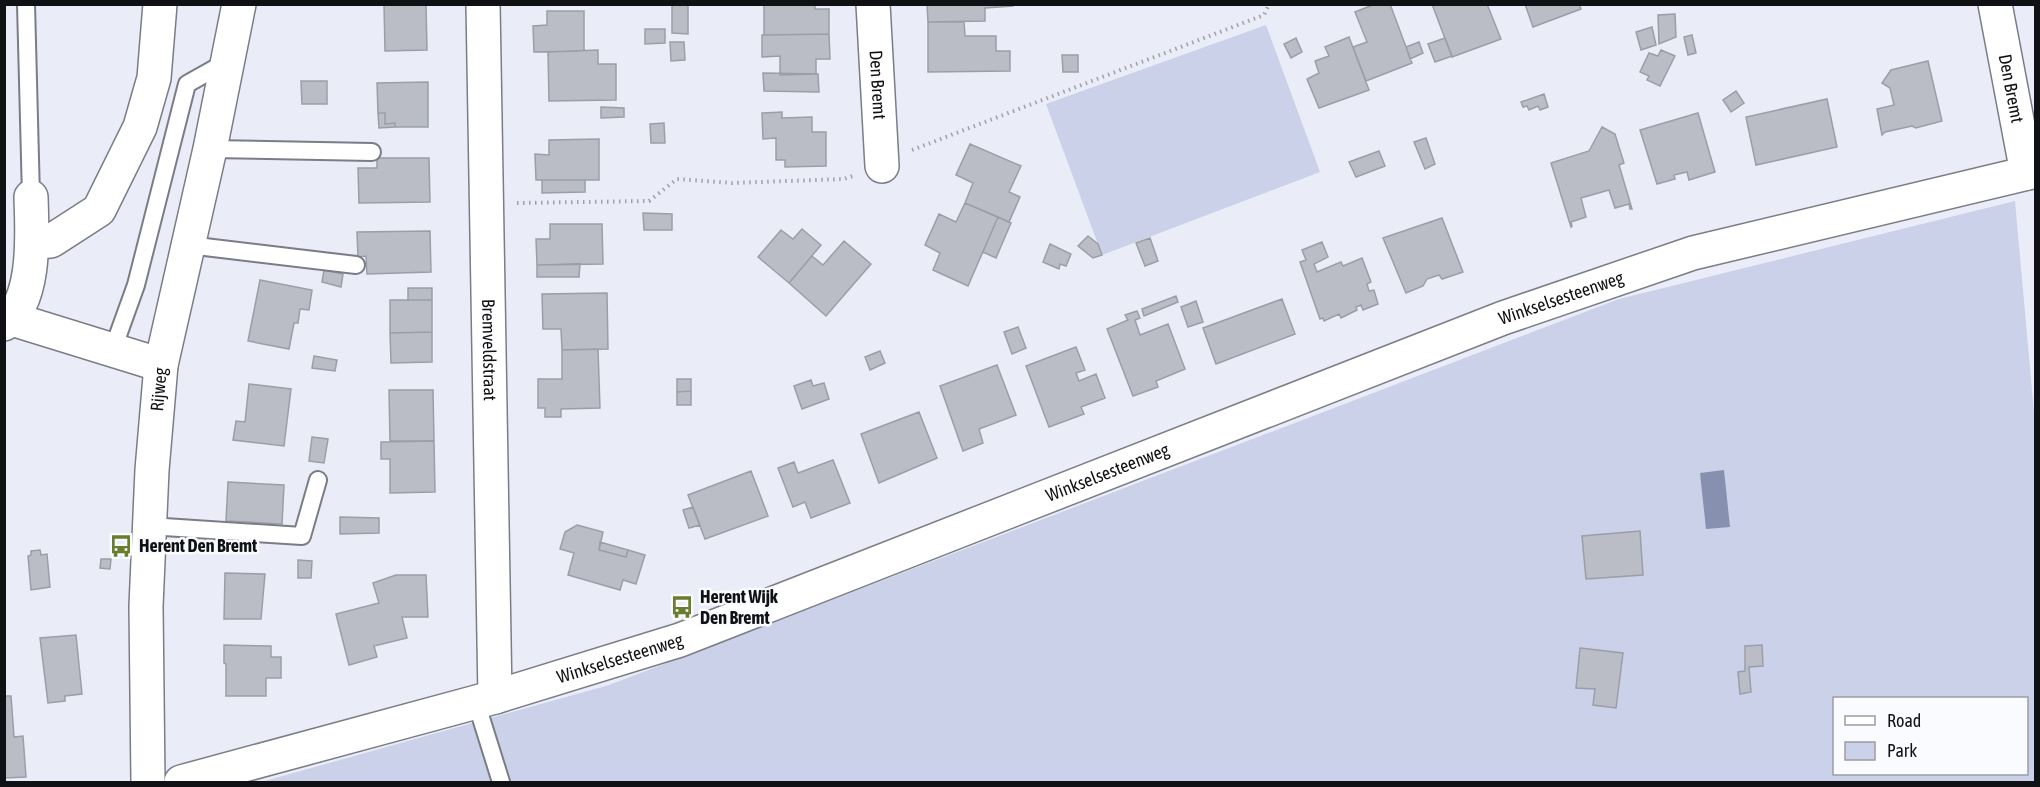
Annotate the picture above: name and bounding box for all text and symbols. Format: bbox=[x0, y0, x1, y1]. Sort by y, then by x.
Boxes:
street label: Den Bremt bbox=[866, 49, 890, 120]
street label: Den Bremt bbox=[1995, 52, 2028, 125]
street label: Winkselsesteenweg bbox=[1496, 267, 1626, 329]
street label: Bremveldstraat bbox=[478, 299, 501, 401]
street label: Rijweg bbox=[146, 366, 171, 412]
street label: Winkselsesteenweg bbox=[1043, 439, 1172, 506]
bus stop icon: Herent Den Bremt bbox=[108, 533, 134, 559]
place label: Herent Den Bremt bbox=[139, 535, 258, 556]
place label: Herent Wijk Den Bremt bbox=[700, 586, 779, 628]
bus stop icon: Herent Wijk Den Bremt bbox=[669, 594, 695, 620]
street label: Winkselsesteenweg bbox=[554, 629, 686, 687]
legend bbox=[1833, 697, 2028, 775]
text: Road bbox=[1887, 710, 1921, 731]
text: Park bbox=[1887, 740, 1917, 761]

